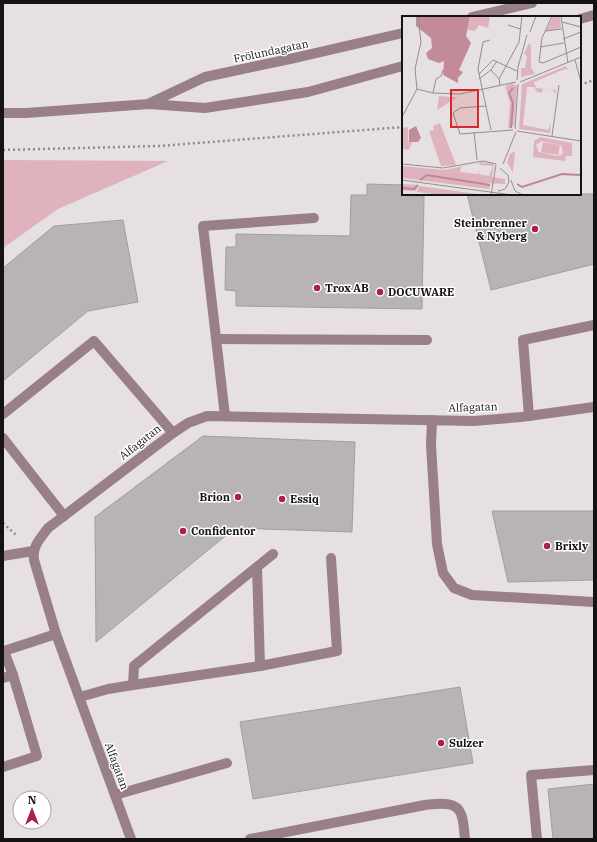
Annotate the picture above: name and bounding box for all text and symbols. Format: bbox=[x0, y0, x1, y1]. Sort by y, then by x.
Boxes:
inset map bbox=[402, 16, 581, 195]
street label: Frölundagatan bbox=[232, 36, 310, 66]
place label: Steinbrenner & Nyberg bbox=[454, 216, 528, 243]
marker: Steinbrenner & Nyberg bbox=[530, 224, 540, 234]
place label: Trox AB bbox=[325, 281, 369, 295]
marker: Trox AB bbox=[312, 283, 322, 293]
place label: DOCUWARE bbox=[388, 285, 454, 299]
marker: DOCUWARE bbox=[375, 287, 385, 297]
street label: Alfagatan bbox=[448, 399, 498, 415]
street label: Alfagatan bbox=[116, 421, 164, 463]
place label: Brion bbox=[199, 490, 230, 504]
marker: Brion bbox=[233, 492, 243, 502]
place label: Essiq bbox=[290, 492, 319, 506]
marker: Essiq bbox=[277, 494, 287, 504]
place label: Confidentor bbox=[191, 524, 256, 538]
marker: Confidentor bbox=[178, 526, 188, 536]
place label: Brixly bbox=[555, 539, 589, 553]
marker: Brixly bbox=[542, 541, 552, 551]
place label: Sulzer bbox=[449, 736, 484, 750]
marker: Sulzer bbox=[436, 738, 446, 748]
street label: Alfagatan bbox=[102, 740, 132, 792]
north arrow bbox=[12, 790, 52, 830]
text: N bbox=[28, 793, 37, 807]

